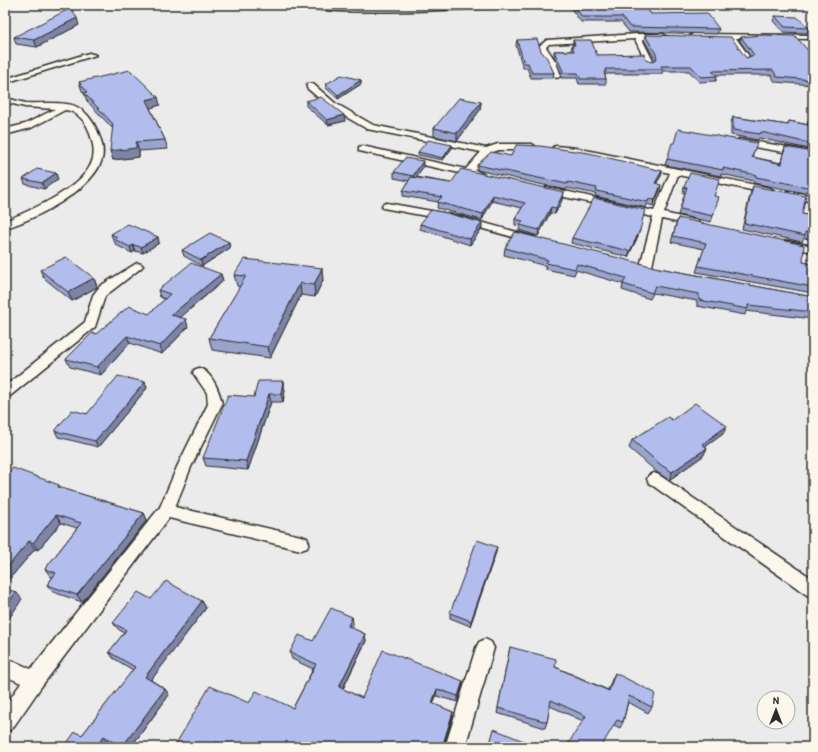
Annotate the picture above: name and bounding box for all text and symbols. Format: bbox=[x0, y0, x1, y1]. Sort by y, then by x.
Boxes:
north arrow bbox=[756, 690, 796, 730]
text: N bbox=[773, 693, 779, 707]

